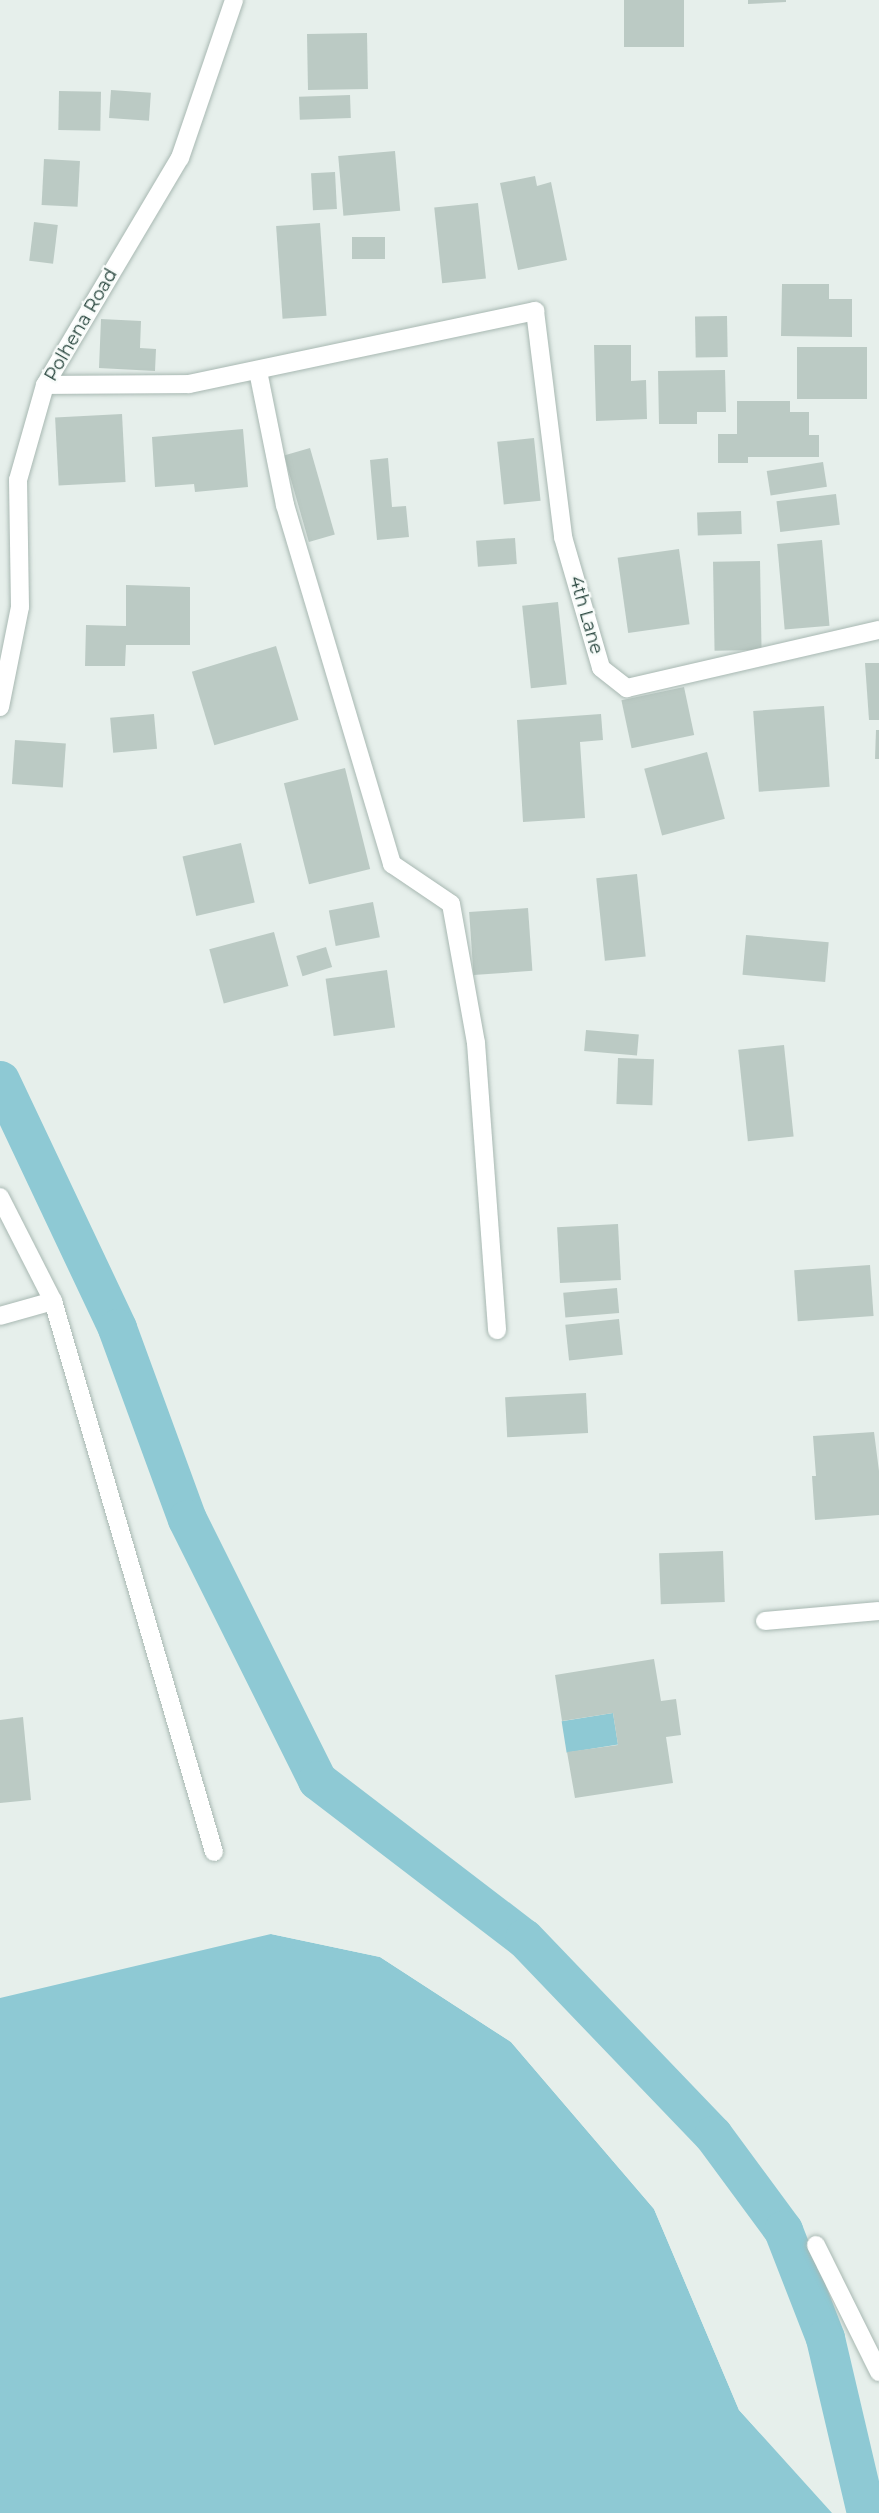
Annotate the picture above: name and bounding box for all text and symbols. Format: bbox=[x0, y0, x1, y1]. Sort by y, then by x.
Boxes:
street label: Polhena Road bbox=[40, 265, 122, 385]
street label: 4th Lane bbox=[565, 573, 607, 657]

